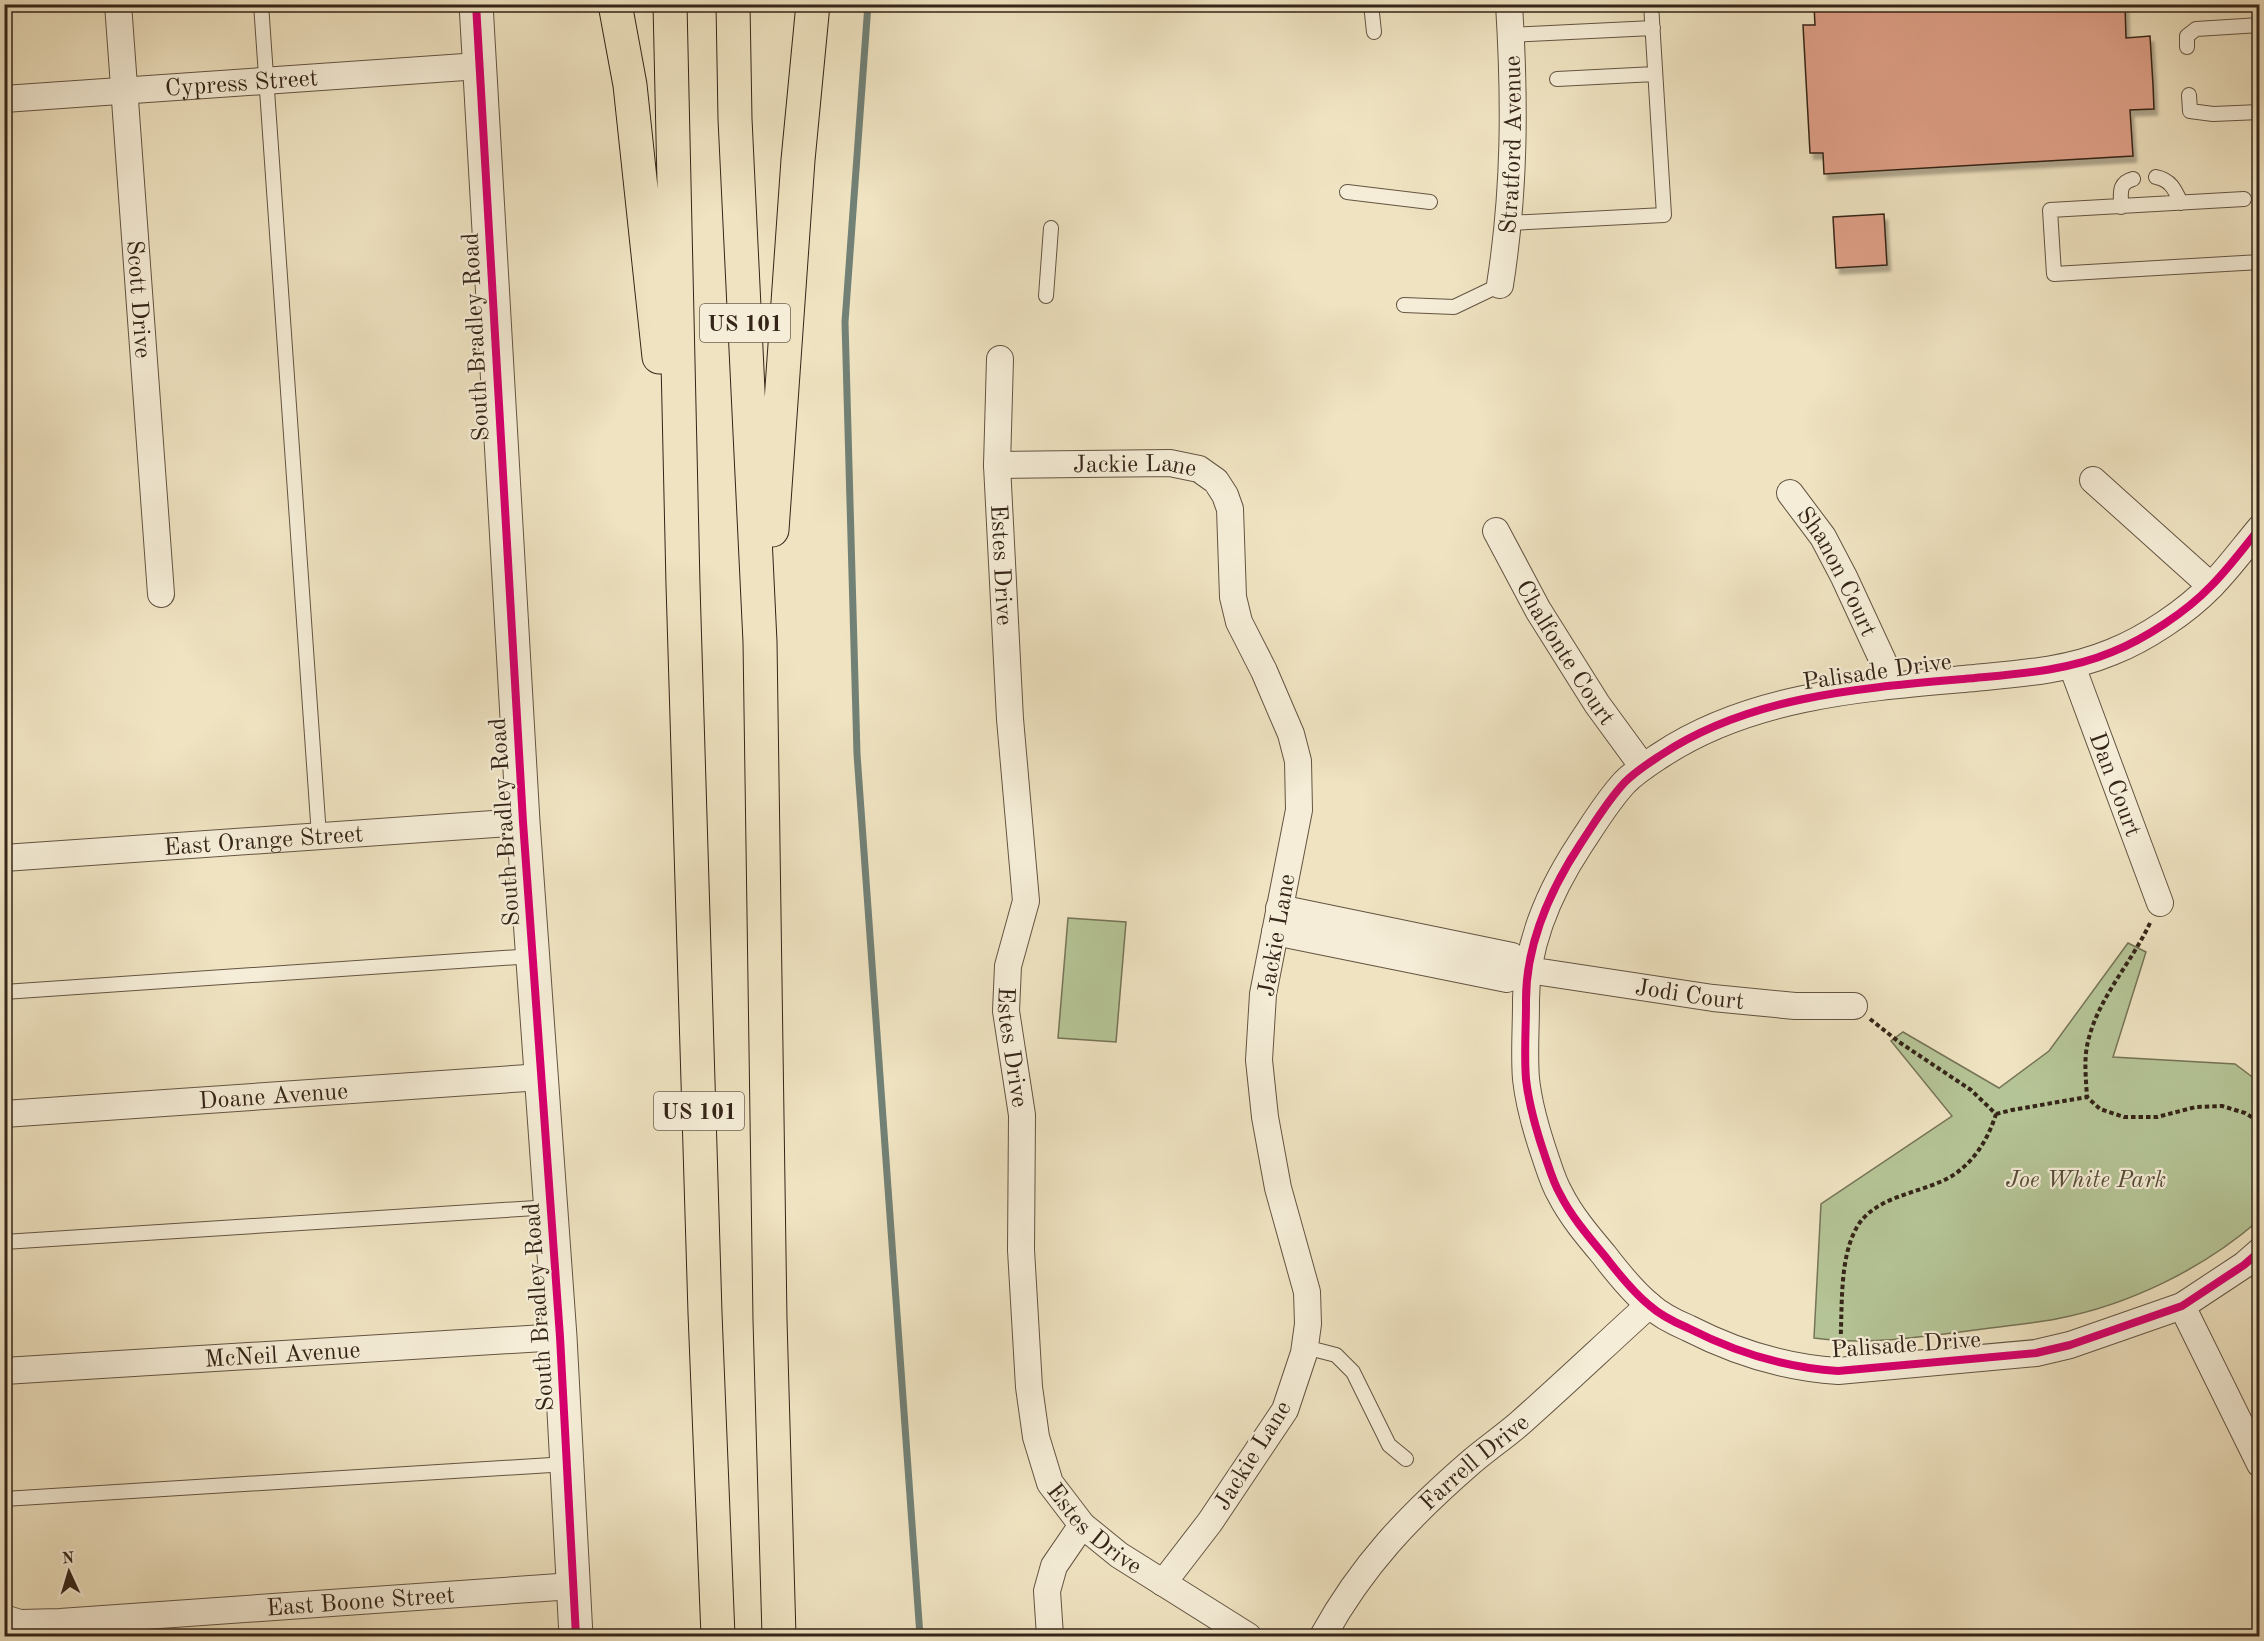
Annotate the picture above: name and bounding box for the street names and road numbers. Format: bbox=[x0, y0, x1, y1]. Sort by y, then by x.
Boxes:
street label: Stratford Avenue bbox=[1497, 55, 1527, 235]
street label: Cypress Street bbox=[164, 67, 319, 102]
street label: South Bradley Road bbox=[460, 232, 494, 442]
street label: Scott Drive bbox=[121, 239, 154, 359]
road number: US 101 bbox=[700, 304, 790, 342]
street label: Jackie Lane bbox=[1073, 453, 1198, 482]
street label: Shanon Court bbox=[1791, 503, 1880, 641]
street label: Estes Drive bbox=[985, 504, 1015, 626]
street label: Chalfonte Court bbox=[1510, 577, 1618, 730]
street label: Palisade Drive bbox=[1801, 651, 1953, 695]
street label: South Bradley Road bbox=[487, 717, 525, 927]
street label: Dan Court bbox=[2084, 729, 2144, 840]
street label: East Orange Street bbox=[163, 823, 364, 861]
street label: Jackie Lane bbox=[1255, 872, 1301, 998]
street label: Jodi Court bbox=[1633, 976, 1745, 1015]
street label: Estes Drive bbox=[992, 986, 1031, 1109]
street label: Doane Avenue bbox=[198, 1080, 349, 1115]
road number: US 101 bbox=[654, 1092, 744, 1130]
street label: South Bradley Road bbox=[521, 1202, 559, 1412]
street label: Palisade Drive bbox=[1830, 1329, 1982, 1363]
street label: McNeil Avenue bbox=[204, 1339, 361, 1373]
street label: Jackie Lane bbox=[1211, 1397, 1297, 1515]
street label: Farrell Drive bbox=[1416, 1411, 1535, 1516]
street label: Estes Drive bbox=[1041, 1480, 1145, 1580]
street label: East Boone Street bbox=[266, 1584, 456, 1621]

